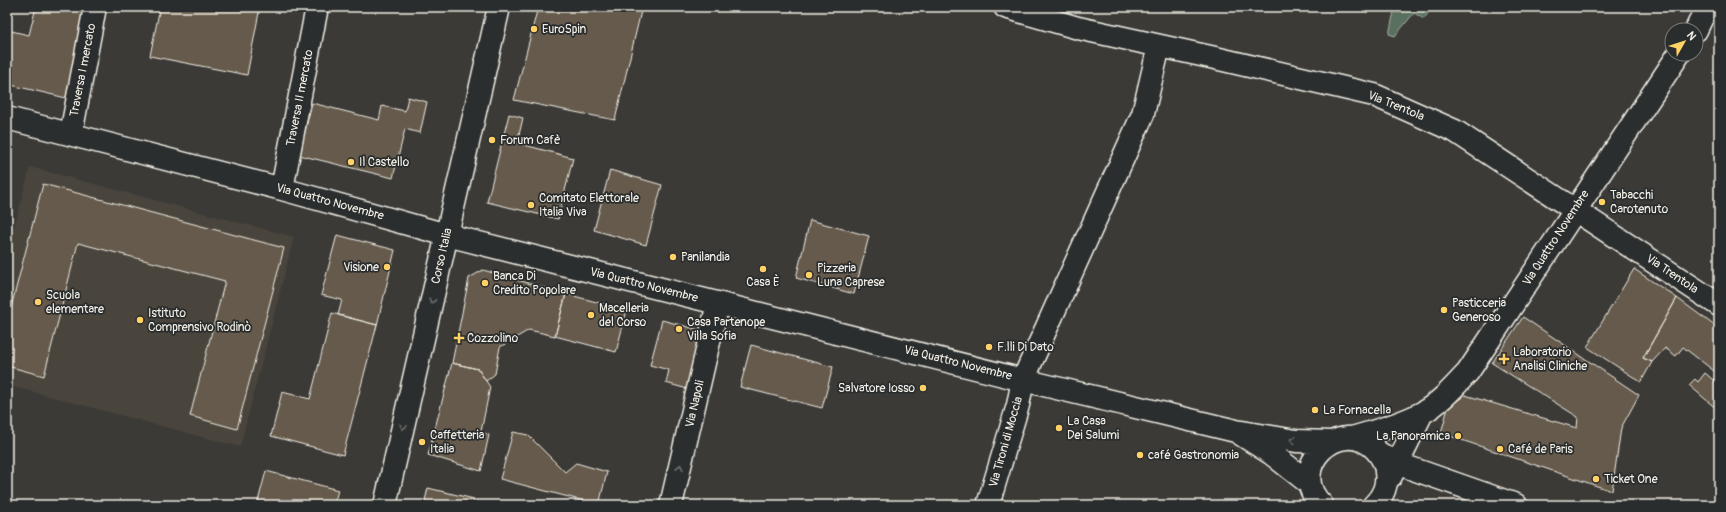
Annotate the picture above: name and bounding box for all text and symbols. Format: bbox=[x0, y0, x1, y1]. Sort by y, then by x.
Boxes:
street label: Traversa I mercato bbox=[67, 22, 100, 118]
place label: EuroSpin bbox=[542, 22, 586, 37]
north arrow bbox=[1664, 22, 1704, 62]
marker: EuroSpin bbox=[529, 24, 539, 34]
text: N bbox=[1684, 29, 1699, 43]
street label: Traversa II mercato bbox=[283, 48, 317, 148]
street label: Via Trentola bbox=[1365, 88, 1427, 124]
place label: Forum Cafè bbox=[500, 133, 561, 148]
marker: Forum Cafè bbox=[487, 135, 497, 145]
place label: Il Castello bbox=[359, 155, 410, 170]
marker: Il Castello bbox=[346, 157, 356, 167]
street label: Via Quattro Novembre bbox=[274, 180, 386, 224]
street label: Via Quattro Novembre bbox=[1519, 187, 1593, 289]
place label: Tabacchi Carotenuto bbox=[1610, 188, 1669, 217]
place label: Comitato Elettorale Italia Viva bbox=[539, 191, 639, 220]
marker: Tabacchi Carotenuto bbox=[1597, 197, 1607, 207]
marker: Comitato Elettorale Italia Viva bbox=[526, 200, 536, 210]
street label: Corso Italia bbox=[428, 226, 456, 285]
place label: Panilandia bbox=[681, 250, 730, 265]
street label: Via Trentola bbox=[1643, 251, 1701, 297]
marker: Panilandia bbox=[668, 252, 678, 262]
place label: Visione bbox=[343, 260, 379, 275]
place label: Pizzeria Luna Caprese bbox=[817, 261, 885, 290]
marker: Visione bbox=[382, 262, 392, 272]
street label: Via Quattro Novembre bbox=[588, 264, 700, 306]
marker: Casa È bbox=[758, 264, 768, 274]
place label: Banca Di Credito Popolare bbox=[493, 269, 576, 298]
marker: Pizzeria Luna Caprese bbox=[804, 270, 814, 280]
place label: Casa È bbox=[746, 274, 780, 290]
marker: Banca Di Credito Popolare bbox=[480, 278, 490, 288]
place label: Scuola elementare bbox=[46, 288, 104, 317]
place label: Pasticceria Generoso bbox=[1452, 296, 1507, 325]
marker: Scuola elementare bbox=[33, 297, 43, 307]
one-way arrow bbox=[428, 297, 436, 304]
place label: Macelleria del Corso bbox=[599, 301, 649, 330]
marker: Pasticceria Generoso bbox=[1439, 305, 1449, 315]
place label: Istituto Comprensivo Rodinò bbox=[148, 306, 251, 335]
marker: Macelleria del Corso bbox=[586, 310, 596, 320]
marker: Istituto Comprensivo Rodinò bbox=[135, 315, 145, 325]
place label: Casa Partenope Villa Sofia bbox=[687, 315, 765, 344]
marker: Casa Partenope Villa Sofia bbox=[674, 324, 684, 334]
place label: Cozzolino bbox=[467, 331, 519, 346]
marker: Cozzolino bbox=[454, 333, 464, 343]
place label: F.lli Di Dato bbox=[997, 340, 1054, 355]
street label: Via Quattro Novembre bbox=[902, 342, 1014, 384]
marker: F.lli Di Dato bbox=[984, 342, 994, 352]
place label: Laboratorio Analisi Cliniche bbox=[1513, 345, 1587, 374]
marker: Laboratorio Analisi Cliniche bbox=[1498, 353, 1510, 365]
street label: Via Napoli bbox=[682, 379, 708, 429]
place label: Salvatore Iosso bbox=[838, 381, 916, 396]
marker: Salvatore Iosso bbox=[918, 383, 928, 393]
street label: Via Tironi di Moccia bbox=[986, 394, 1026, 489]
place label: La Fornacella bbox=[1323, 403, 1391, 418]
marker: La Fornacella bbox=[1310, 405, 1320, 415]
place label: La Casa Dei Salumi bbox=[1067, 414, 1119, 443]
marker: La Casa Dei Salumi bbox=[1054, 423, 1064, 433]
one-way arrow bbox=[399, 424, 407, 431]
place label: Caffetteria Italia bbox=[430, 428, 485, 457]
place label: La Panoramica bbox=[1376, 429, 1450, 444]
marker: La Panoramica bbox=[1453, 431, 1463, 441]
one-way arrow bbox=[1290, 436, 1296, 445]
marker: Caffetteria Italia bbox=[417, 437, 427, 447]
place label: Café de Paris bbox=[1508, 442, 1574, 457]
marker: Café de Paris bbox=[1495, 444, 1505, 454]
place label: café Gastronomia bbox=[1148, 448, 1240, 463]
marker: café Gastronomia bbox=[1135, 450, 1145, 460]
one-way arrow bbox=[676, 464, 684, 470]
place label: Ticket One bbox=[1604, 472, 1658, 487]
marker: Ticket One bbox=[1591, 474, 1601, 484]

